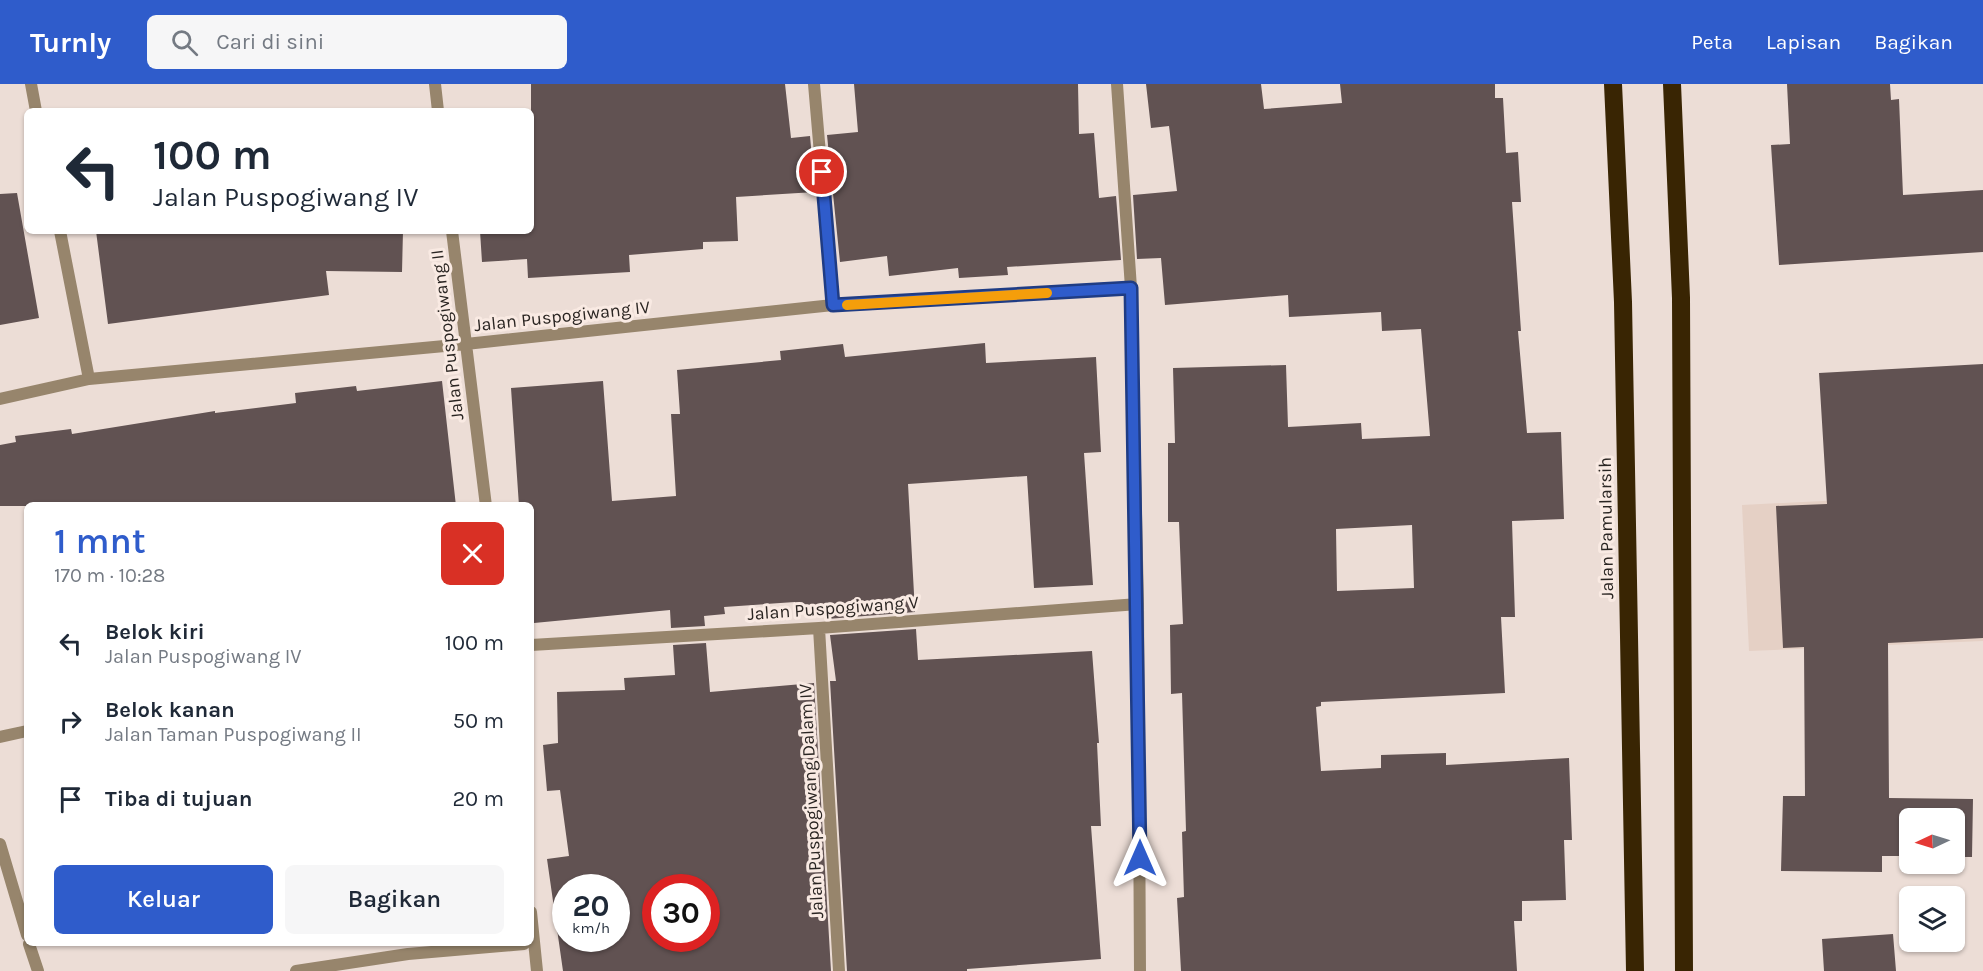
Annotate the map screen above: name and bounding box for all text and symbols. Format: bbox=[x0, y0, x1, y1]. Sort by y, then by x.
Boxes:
search box bbox=[147, 15, 567, 69]
text: Turnly bbox=[30, 26, 111, 59]
icon: search bbox=[168, 26, 201, 59]
text: Cari di sini bbox=[216, 29, 324, 55]
text: Peta bbox=[1691, 30, 1733, 54]
text: Lapisan bbox=[1766, 30, 1841, 54]
text: Bagikan bbox=[1874, 30, 1953, 54]
text: 100 m bbox=[153, 130, 272, 180]
icon: left bbox=[54, 132, 132, 210]
pin bbox=[796, 146, 847, 197]
icon: arrive bbox=[805, 155, 838, 188]
text: Jalan Puspogiwang IV bbox=[153, 181, 418, 213]
street label: Jalan Puspogiwang II bbox=[426, 248, 468, 422]
street label: Jalan Puspogiwang IV bbox=[473, 296, 651, 336]
street label: Jalan Pamularsih bbox=[1594, 457, 1618, 599]
text: 1 mnt bbox=[54, 520, 146, 562]
button: close bbox=[441, 522, 504, 585]
text: 170 m · 10:28 bbox=[54, 564, 165, 587]
street label: Jalan Puspogiwang V bbox=[747, 591, 919, 625]
text: Belok kiri bbox=[105, 619, 205, 645]
icon: left bbox=[54, 627, 87, 660]
text: 100 m bbox=[445, 630, 504, 656]
text: Jalan Puspogiwang IV bbox=[105, 645, 302, 668]
street label: Jalan Puspogiwang Dalam IV bbox=[794, 683, 828, 919]
text: Belok kanan bbox=[105, 697, 235, 723]
icon: right bbox=[54, 705, 87, 738]
text: 50 m bbox=[453, 708, 504, 734]
text: Jalan Taman Puspogiwang II bbox=[105, 723, 362, 746]
icon: arrive bbox=[54, 783, 87, 816]
text: Tiba di tujuan bbox=[105, 786, 252, 812]
text: 20 m bbox=[452, 786, 504, 812]
north arrow bbox=[1899, 808, 1965, 874]
map controls bbox=[1899, 808, 1965, 952]
position arrow bbox=[1108, 826, 1172, 890]
button: Keluar bbox=[54, 865, 273, 934]
button: Bagikan bbox=[285, 865, 504, 934]
speed limit sign: 30 bbox=[642, 874, 720, 952]
button: layers bbox=[1899, 886, 1965, 952]
text: 20 bbox=[572, 888, 610, 924]
text: km/h bbox=[572, 919, 610, 937]

